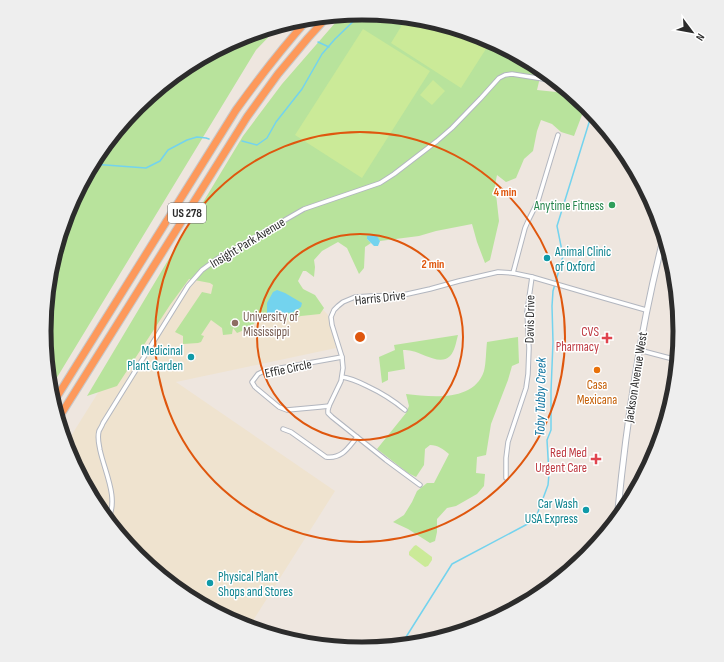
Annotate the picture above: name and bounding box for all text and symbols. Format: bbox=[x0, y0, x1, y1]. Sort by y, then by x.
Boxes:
north arrow bbox=[672, 12, 712, 52]
text: N bbox=[693, 31, 707, 43]
text: 4 min bbox=[493, 185, 517, 200]
place label: Anytime Fitness bbox=[533, 198, 604, 214]
marker: Anytime Fitness bbox=[607, 200, 617, 210]
road number: US 278 bbox=[168, 203, 206, 223]
street label: Insight Park Avenue bbox=[207, 214, 288, 272]
place label: Animal Clinic of Oxford bbox=[554, 244, 611, 275]
marker: Animal Clinic of Oxford bbox=[542, 253, 552, 263]
text: 2 min bbox=[422, 257, 444, 272]
street label: Harris Drive bbox=[354, 287, 406, 309]
street label: Davis Drive bbox=[522, 295, 538, 343]
place label: University of Mississippi bbox=[243, 309, 299, 340]
marker: University of Mississippi bbox=[230, 318, 240, 328]
place label: CVS Pharmacy bbox=[556, 324, 599, 355]
centre of rings bbox=[353, 330, 367, 344]
street label: Jackson Avenue West bbox=[621, 331, 651, 424]
marker: CVS Pharmacy bbox=[602, 333, 612, 343]
place label: Medicinal Plant Garden bbox=[127, 343, 183, 374]
marker: Medicinal Plant Garden bbox=[186, 352, 196, 362]
street label: Effie Circle bbox=[263, 356, 313, 382]
water label: Toby Tubby Creek bbox=[531, 357, 550, 437]
marker: Casa Mexicana bbox=[592, 365, 602, 375]
place label: Casa Mexicana bbox=[577, 377, 617, 408]
place label: Red Med Urgent Care bbox=[535, 445, 587, 476]
marker: Red Med Urgent Care bbox=[590, 453, 602, 465]
place label: Car Wash USA Express bbox=[525, 496, 578, 527]
marker: Car Wash USA Express bbox=[581, 505, 591, 515]
place label: Physical Plant Shops and Stores bbox=[218, 569, 293, 600]
marker: Physical Plant Shops and Stores bbox=[205, 578, 215, 588]

